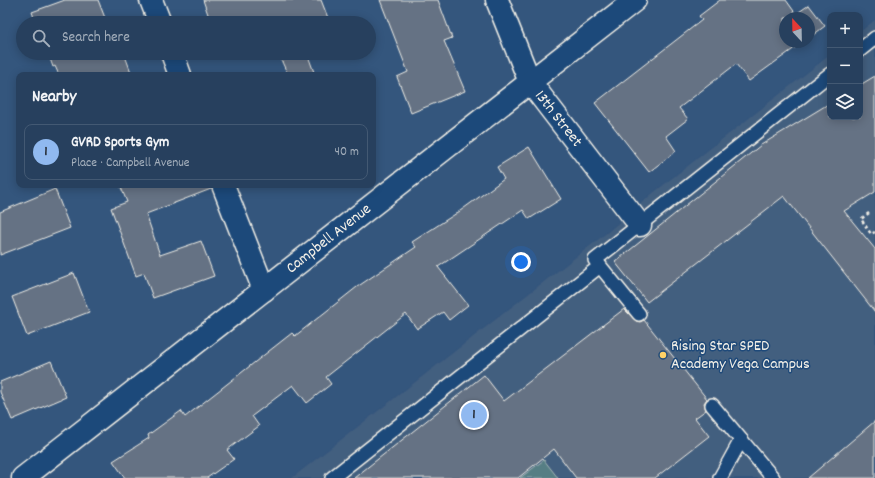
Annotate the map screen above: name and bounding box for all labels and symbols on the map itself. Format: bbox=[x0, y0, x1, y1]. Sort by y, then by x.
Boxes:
north arrow bbox=[779, 12, 815, 48]
street label: 13th Street bbox=[529, 86, 588, 152]
street label: Campbell Avenue bbox=[281, 198, 377, 280]
your location bbox=[511, 252, 531, 272]
place label: Rising Star SPED Academy Vega Campus bbox=[671, 335, 810, 376]
marker: Rising Star SPED Academy Vega Campus bbox=[658, 350, 668, 360]
pin: 1 bbox=[461, 400, 487, 430]

